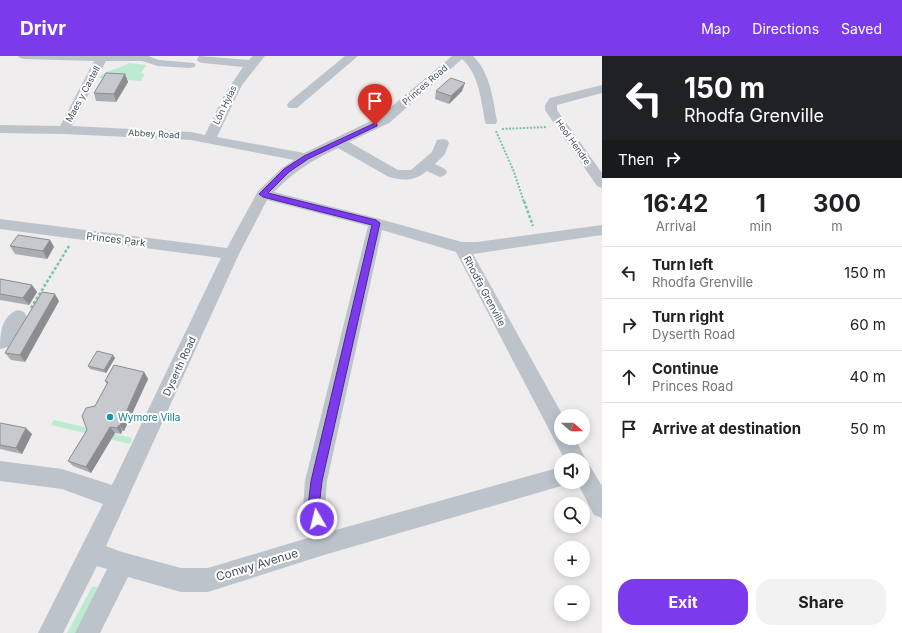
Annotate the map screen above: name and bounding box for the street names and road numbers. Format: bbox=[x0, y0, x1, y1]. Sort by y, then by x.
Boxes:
street label: Princes Road bbox=[400, 62, 449, 107]
street label: Maes y Castell bbox=[63, 64, 102, 124]
street label: Lôn Hylas bbox=[210, 83, 239, 126]
street label: Heol Hendre bbox=[554, 117, 593, 167]
street label: Abbey Road bbox=[128, 127, 180, 140]
street label: Princes Park bbox=[86, 229, 147, 249]
street label: Rhodfa Grenville bbox=[461, 254, 509, 328]
street label: Dyserth Road bbox=[160, 334, 198, 398]
street label: Conwy Avenue bbox=[214, 545, 300, 584]

